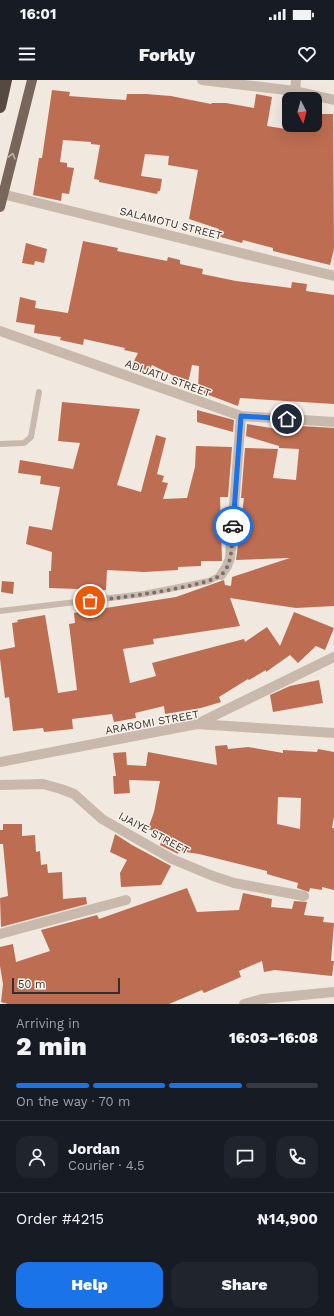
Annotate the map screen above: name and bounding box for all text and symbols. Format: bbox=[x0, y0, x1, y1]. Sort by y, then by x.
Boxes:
text: 16:01 bbox=[20, 5, 56, 23]
icon: menu bbox=[16, 43, 38, 65]
icon: heart bbox=[296, 43, 318, 65]
text: Forkly bbox=[139, 44, 195, 65]
north arrow bbox=[282, 92, 322, 132]
map controls bbox=[282, 92, 322, 132]
one-way arrow bbox=[7, 152, 15, 159]
street label: SALAMOTU STREET bbox=[118, 204, 224, 243]
street label: ADIJATU STREET bbox=[123, 357, 213, 400]
pin bbox=[270, 402, 304, 436]
icon: home bbox=[276, 408, 298, 430]
courier bbox=[213, 506, 253, 546]
icon: car bbox=[222, 515, 244, 537]
pin bbox=[73, 584, 107, 618]
icon: bag bbox=[79, 590, 101, 612]
street label: ARAROMI STREET bbox=[104, 708, 200, 737]
street label: IJAIYE STREET bbox=[116, 809, 192, 858]
scale bar bbox=[12, 976, 120, 995]
text: 50 m bbox=[18, 978, 45, 991]
text: Arriving in bbox=[16, 1016, 80, 1031]
text: 16:03–16:08 bbox=[229, 1029, 318, 1047]
text: 2 min bbox=[16, 1031, 87, 1061]
text: On the way · 70 m bbox=[16, 1094, 130, 1109]
button: person bbox=[16, 1136, 58, 1178]
button: chat bbox=[224, 1136, 266, 1178]
button: phone bbox=[276, 1136, 318, 1178]
text: Jordan bbox=[68, 1140, 120, 1158]
text: Courier · 4.5 bbox=[68, 1158, 145, 1173]
text: Order #4215 bbox=[16, 1210, 104, 1228]
text: ₦14,900 bbox=[257, 1210, 318, 1228]
button: Help bbox=[16, 1262, 163, 1308]
button: Share bbox=[171, 1262, 318, 1308]

